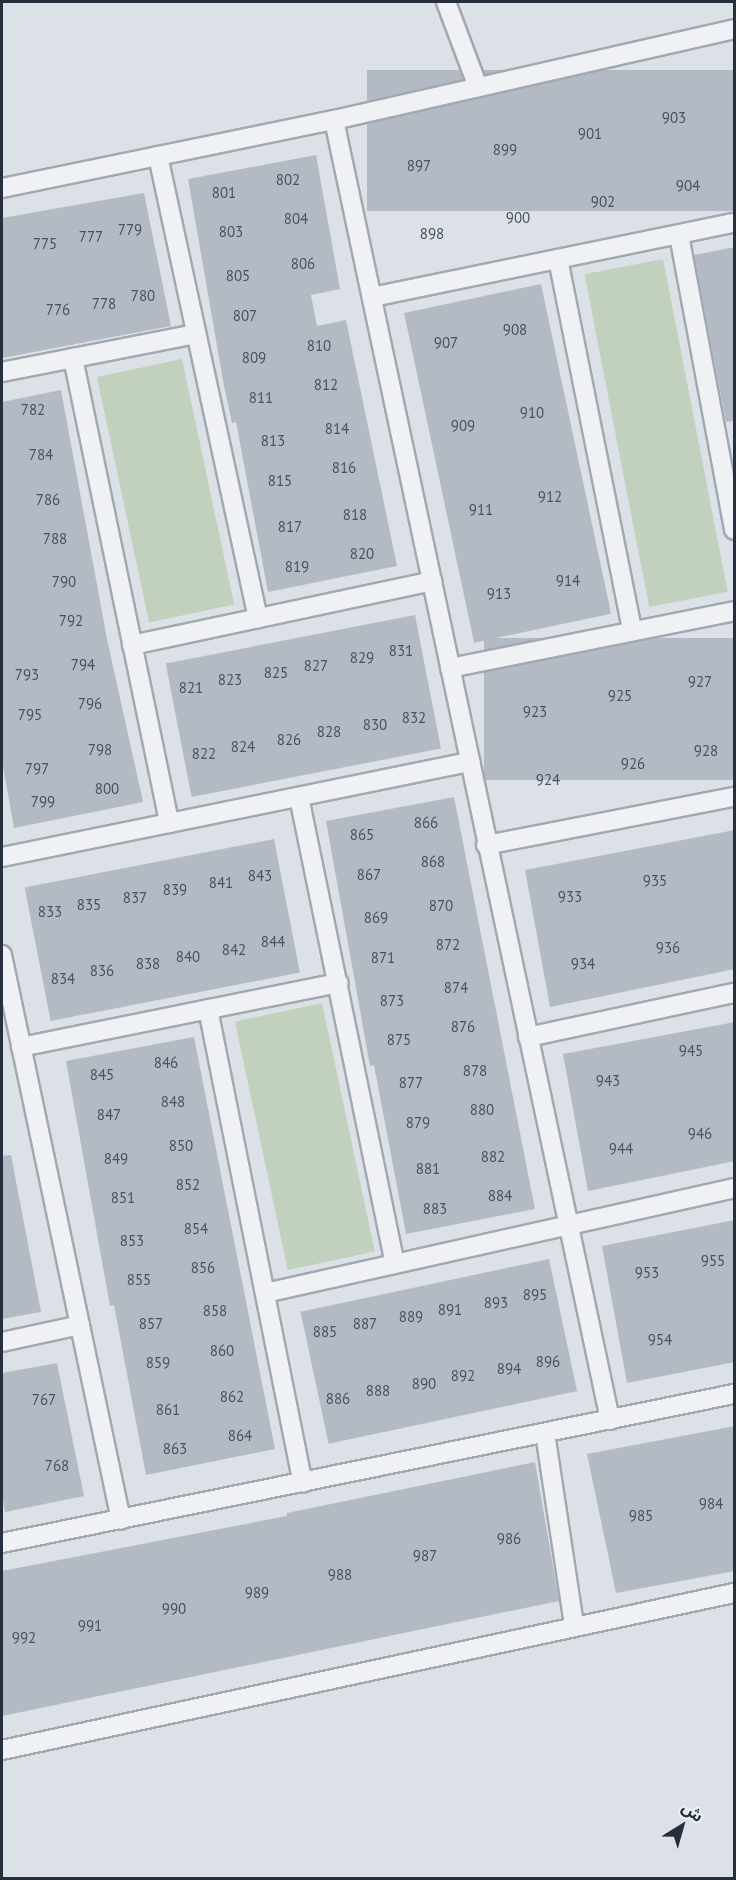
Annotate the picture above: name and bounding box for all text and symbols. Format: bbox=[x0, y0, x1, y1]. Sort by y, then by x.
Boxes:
house number: 903 bbox=[662, 109, 686, 127]
house number: 901 bbox=[578, 125, 602, 143]
house number: 899 bbox=[493, 141, 517, 159]
house number: 897 bbox=[407, 157, 431, 175]
house number: 802 bbox=[276, 171, 300, 189]
house number: 904 bbox=[676, 177, 700, 195]
house number: 801 bbox=[212, 184, 236, 202]
house number: 902 bbox=[591, 193, 615, 211]
house number: 900 bbox=[506, 209, 530, 227]
house number: 804 bbox=[284, 210, 308, 228]
house number: 779 bbox=[118, 221, 142, 239]
house number: 803 bbox=[219, 223, 243, 241]
house number: 898 bbox=[420, 225, 444, 243]
house number: 777 bbox=[79, 228, 103, 246]
house number: 775 bbox=[33, 235, 57, 253]
house number: 806 bbox=[291, 255, 315, 273]
house number: 805 bbox=[226, 267, 250, 285]
house number: 780 bbox=[131, 287, 155, 305]
house number: 778 bbox=[92, 295, 116, 313]
house number: 776 bbox=[46, 301, 70, 319]
house number: 807 bbox=[233, 307, 257, 325]
house number: 908 bbox=[503, 321, 527, 339]
house number: 907 bbox=[434, 334, 458, 352]
house number: 810 bbox=[307, 337, 331, 355]
house number: 809 bbox=[242, 349, 266, 367]
house number: 812 bbox=[314, 376, 338, 394]
house number: 811 bbox=[249, 389, 273, 407]
house number: 782 bbox=[21, 401, 45, 419]
house number: 910 bbox=[520, 404, 544, 422]
house number: 909 bbox=[451, 417, 475, 435]
house number: 814 bbox=[325, 420, 349, 438]
house number: 813 bbox=[261, 432, 285, 450]
house number: 784 bbox=[29, 446, 53, 464]
house number: 816 bbox=[332, 459, 356, 477]
house number: 815 bbox=[268, 472, 292, 490]
house number: 912 bbox=[538, 488, 562, 506]
house number: 786 bbox=[36, 491, 60, 509]
house number: 911 bbox=[469, 501, 493, 519]
house number: 818 bbox=[343, 506, 367, 524]
house number: 817 bbox=[278, 518, 302, 536]
house number: 788 bbox=[43, 530, 67, 548]
house number: 820 bbox=[350, 545, 374, 563]
house number: 819 bbox=[285, 558, 309, 576]
house number: 914 bbox=[556, 572, 580, 590]
house number: 790 bbox=[52, 573, 76, 591]
house number: 913 bbox=[487, 585, 511, 603]
house number: 792 bbox=[59, 612, 83, 630]
house number: 831 bbox=[389, 642, 413, 660]
house number: 829 bbox=[350, 649, 374, 667]
house number: 794 bbox=[71, 656, 95, 674]
house number: 827 bbox=[304, 657, 328, 675]
house number: 825 bbox=[264, 664, 288, 682]
house number: 793 bbox=[15, 666, 39, 684]
house number: 823 bbox=[218, 671, 242, 689]
house number: 927 bbox=[688, 673, 712, 691]
house number: 821 bbox=[179, 679, 203, 697]
house number: 925 bbox=[608, 687, 632, 705]
house number: 796 bbox=[78, 695, 102, 713]
house number: 923 bbox=[523, 703, 547, 721]
house number: 795 bbox=[18, 706, 42, 724]
house number: 832 bbox=[402, 709, 426, 727]
house number: 830 bbox=[363, 716, 387, 734]
house number: 828 bbox=[317, 723, 341, 741]
house number: 826 bbox=[277, 731, 301, 749]
house number: 824 bbox=[231, 738, 255, 756]
house number: 798 bbox=[88, 741, 112, 759]
house number: 928 bbox=[694, 742, 718, 760]
house number: 822 bbox=[192, 745, 216, 763]
house number: 926 bbox=[621, 755, 645, 773]
house number: 797 bbox=[25, 760, 49, 778]
house number: 924 bbox=[536, 771, 560, 789]
house number: 800 bbox=[95, 780, 119, 798]
house number: 799 bbox=[31, 793, 55, 811]
house number: 866 bbox=[414, 814, 438, 832]
house number: 865 bbox=[350, 826, 374, 844]
house number: 868 bbox=[421, 853, 445, 871]
house number: 867 bbox=[357, 866, 381, 884]
house number: 843 bbox=[248, 867, 272, 885]
house number: 935 bbox=[643, 872, 667, 890]
house number: 841 bbox=[209, 874, 233, 892]
house number: 839 bbox=[163, 881, 187, 899]
house number: 933 bbox=[558, 888, 582, 906]
house number: 837 bbox=[123, 889, 147, 907]
house number: 835 bbox=[77, 896, 101, 914]
house number: 870 bbox=[429, 897, 453, 915]
house number: 833 bbox=[38, 903, 62, 921]
house number: 869 bbox=[364, 909, 388, 927]
house number: 844 bbox=[261, 933, 285, 951]
house number: 872 bbox=[436, 936, 460, 954]
house number: 936 bbox=[656, 939, 680, 957]
house number: 842 bbox=[222, 941, 246, 959]
house number: 840 bbox=[176, 948, 200, 966]
house number: 871 bbox=[371, 949, 395, 967]
house number: 838 bbox=[136, 955, 160, 973]
house number: 934 bbox=[571, 955, 595, 973]
house number: 836 bbox=[90, 962, 114, 980]
house number: 834 bbox=[51, 970, 75, 988]
house number: 874 bbox=[444, 979, 468, 997]
house number: 873 bbox=[380, 992, 404, 1010]
house number: 876 bbox=[451, 1018, 475, 1036]
house number: 875 bbox=[387, 1031, 411, 1049]
house number: 945 bbox=[679, 1042, 703, 1060]
house number: 846 bbox=[154, 1054, 178, 1072]
house number: 878 bbox=[463, 1062, 487, 1080]
house number: 845 bbox=[90, 1066, 114, 1084]
house number: 943 bbox=[596, 1072, 620, 1090]
house number: 877 bbox=[399, 1074, 423, 1092]
house number: 848 bbox=[161, 1093, 185, 1111]
house number: 880 bbox=[470, 1101, 494, 1119]
house number: 847 bbox=[97, 1106, 121, 1124]
house number: 879 bbox=[406, 1114, 430, 1132]
house number: 946 bbox=[688, 1125, 712, 1143]
house number: 850 bbox=[169, 1137, 193, 1155]
house number: 944 bbox=[609, 1140, 633, 1158]
house number: 882 bbox=[481, 1148, 505, 1166]
house number: 849 bbox=[104, 1150, 128, 1168]
house number: 881 bbox=[416, 1160, 440, 1178]
house number: 852 bbox=[176, 1176, 200, 1194]
house number: 884 bbox=[488, 1187, 512, 1205]
house number: 851 bbox=[111, 1189, 135, 1207]
house number: 883 bbox=[423, 1200, 447, 1218]
house number: 854 bbox=[184, 1220, 208, 1238]
house number: 853 bbox=[120, 1232, 144, 1250]
house number: 955 bbox=[701, 1252, 725, 1270]
house number: 856 bbox=[191, 1259, 215, 1277]
house number: 953 bbox=[635, 1264, 659, 1282]
house number: 855 bbox=[127, 1271, 151, 1289]
house number: 895 bbox=[523, 1286, 547, 1304]
house number: 893 bbox=[484, 1294, 508, 1312]
house number: 891 bbox=[438, 1301, 462, 1319]
house number: 858 bbox=[203, 1302, 227, 1320]
house number: 889 bbox=[399, 1308, 423, 1326]
house number: 857 bbox=[139, 1315, 163, 1333]
house number: 887 bbox=[353, 1315, 377, 1333]
house number: 885 bbox=[313, 1323, 337, 1341]
house number: 954 bbox=[648, 1331, 672, 1349]
house number: 860 bbox=[210, 1342, 234, 1360]
house number: 896 bbox=[536, 1353, 560, 1371]
house number: 859 bbox=[146, 1354, 170, 1372]
house number: 894 bbox=[497, 1360, 521, 1378]
house number: 892 bbox=[451, 1367, 475, 1385]
house number: 890 bbox=[412, 1375, 436, 1393]
house number: 888 bbox=[366, 1382, 390, 1400]
house number: 862 bbox=[220, 1388, 244, 1406]
house number: 886 bbox=[326, 1390, 350, 1408]
house number: 767 bbox=[32, 1391, 56, 1409]
house number: 861 bbox=[156, 1401, 180, 1419]
house number: 864 bbox=[228, 1427, 252, 1445]
house number: 863 bbox=[163, 1440, 187, 1458]
house number: 768 bbox=[45, 1457, 69, 1475]
house number: 984 bbox=[699, 1495, 723, 1513]
house number: 985 bbox=[629, 1507, 653, 1525]
house number: 986 bbox=[497, 1530, 521, 1548]
house number: 987 bbox=[413, 1547, 437, 1565]
house number: 988 bbox=[328, 1566, 352, 1584]
house number: 989 bbox=[245, 1584, 269, 1602]
house number: 990 bbox=[162, 1600, 186, 1618]
house number: 991 bbox=[78, 1617, 102, 1635]
house number: 992 bbox=[12, 1629, 36, 1647]
north arrow bbox=[652, 1796, 712, 1856]
text: ش bbox=[678, 1797, 708, 1826]

